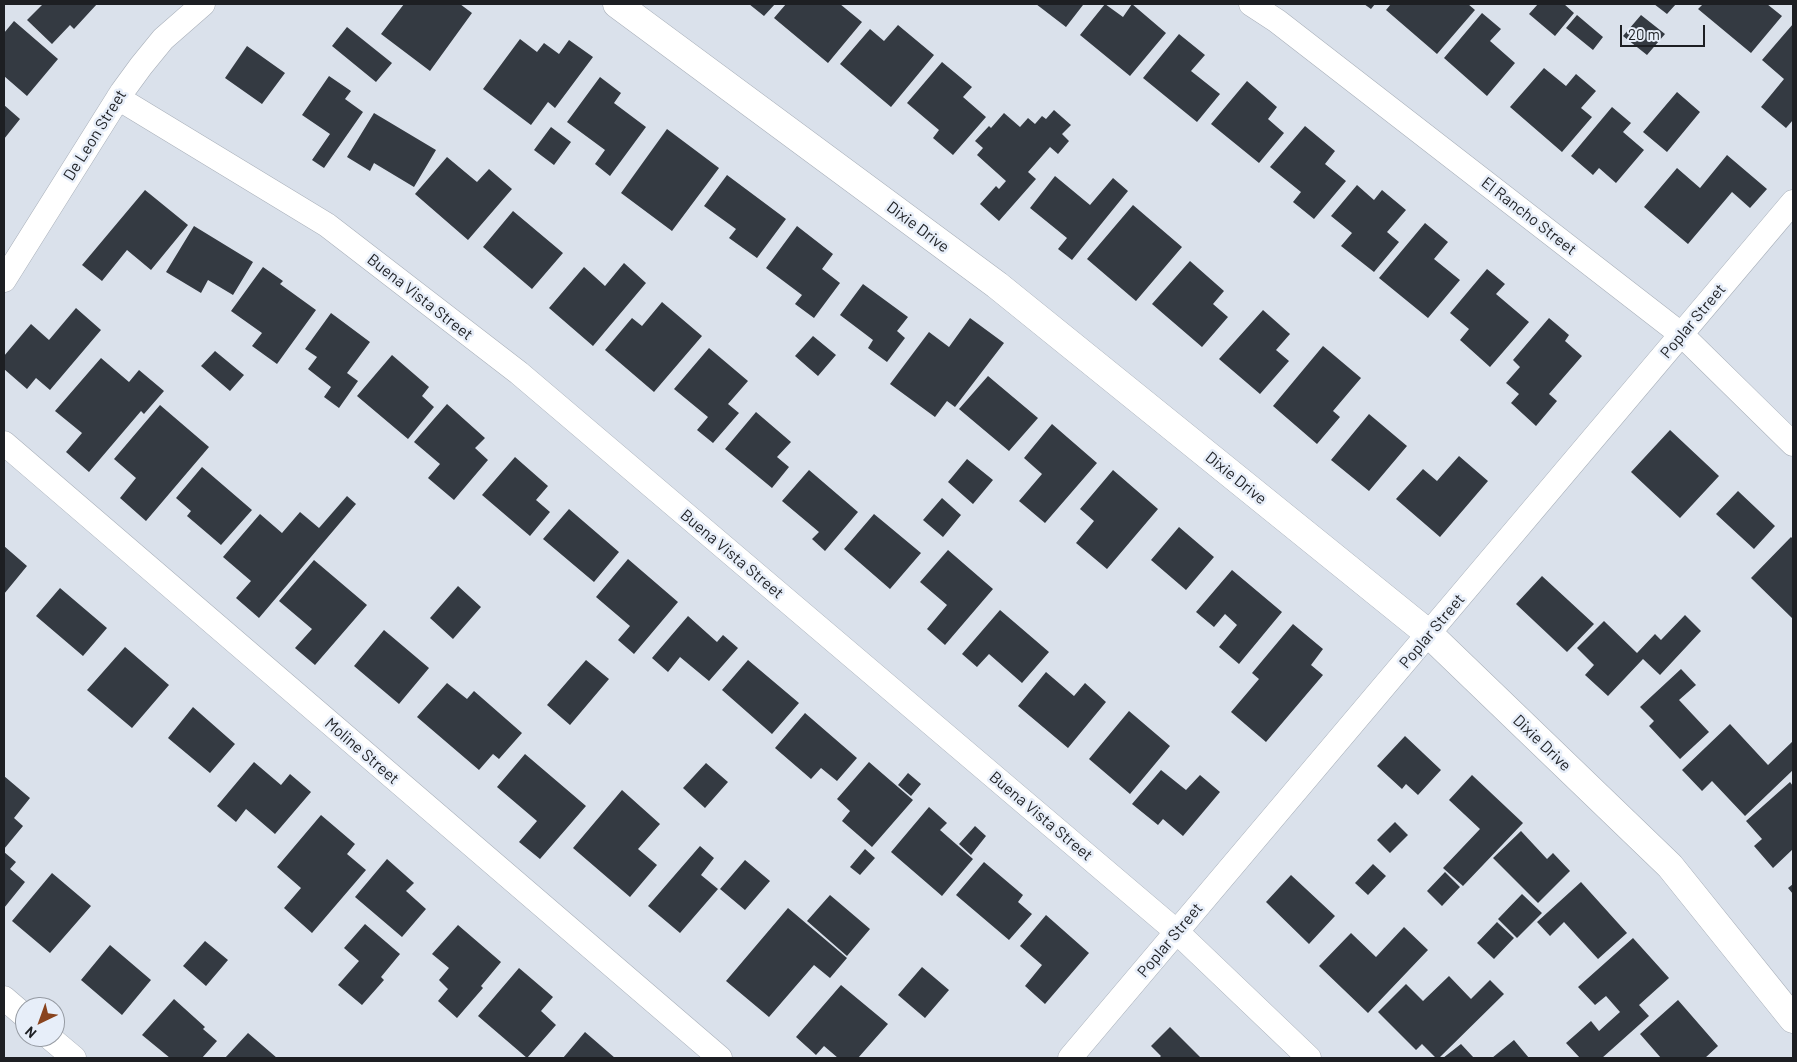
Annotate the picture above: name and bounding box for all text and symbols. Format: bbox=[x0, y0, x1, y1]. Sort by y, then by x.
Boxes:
scale bar bbox=[1622, 15, 1707, 47]
text: 20 m bbox=[1628, 25, 1660, 43]
street label: De Leon Street bbox=[59, 86, 131, 184]
street label: El Rancho Street bbox=[1478, 173, 1580, 259]
street label: Dixie Drive bbox=[883, 197, 953, 257]
street label: Buena Vista Street bbox=[363, 250, 477, 344]
street label: Poplar Street bbox=[1656, 280, 1730, 362]
street label: Dixie Drive bbox=[1202, 448, 1270, 508]
street label: Buena Vista Street bbox=[676, 505, 788, 603]
street label: Poplar Street bbox=[1395, 590, 1469, 672]
street label: Dixie Drive bbox=[1509, 711, 1575, 775]
street label: Moline Street bbox=[321, 714, 403, 788]
street label: Buena Vista Street bbox=[985, 767, 1097, 865]
street label: Poplar Street bbox=[1133, 899, 1207, 981]
north arrow bbox=[15, 997, 65, 1047]
text: N bbox=[21, 1023, 39, 1042]

